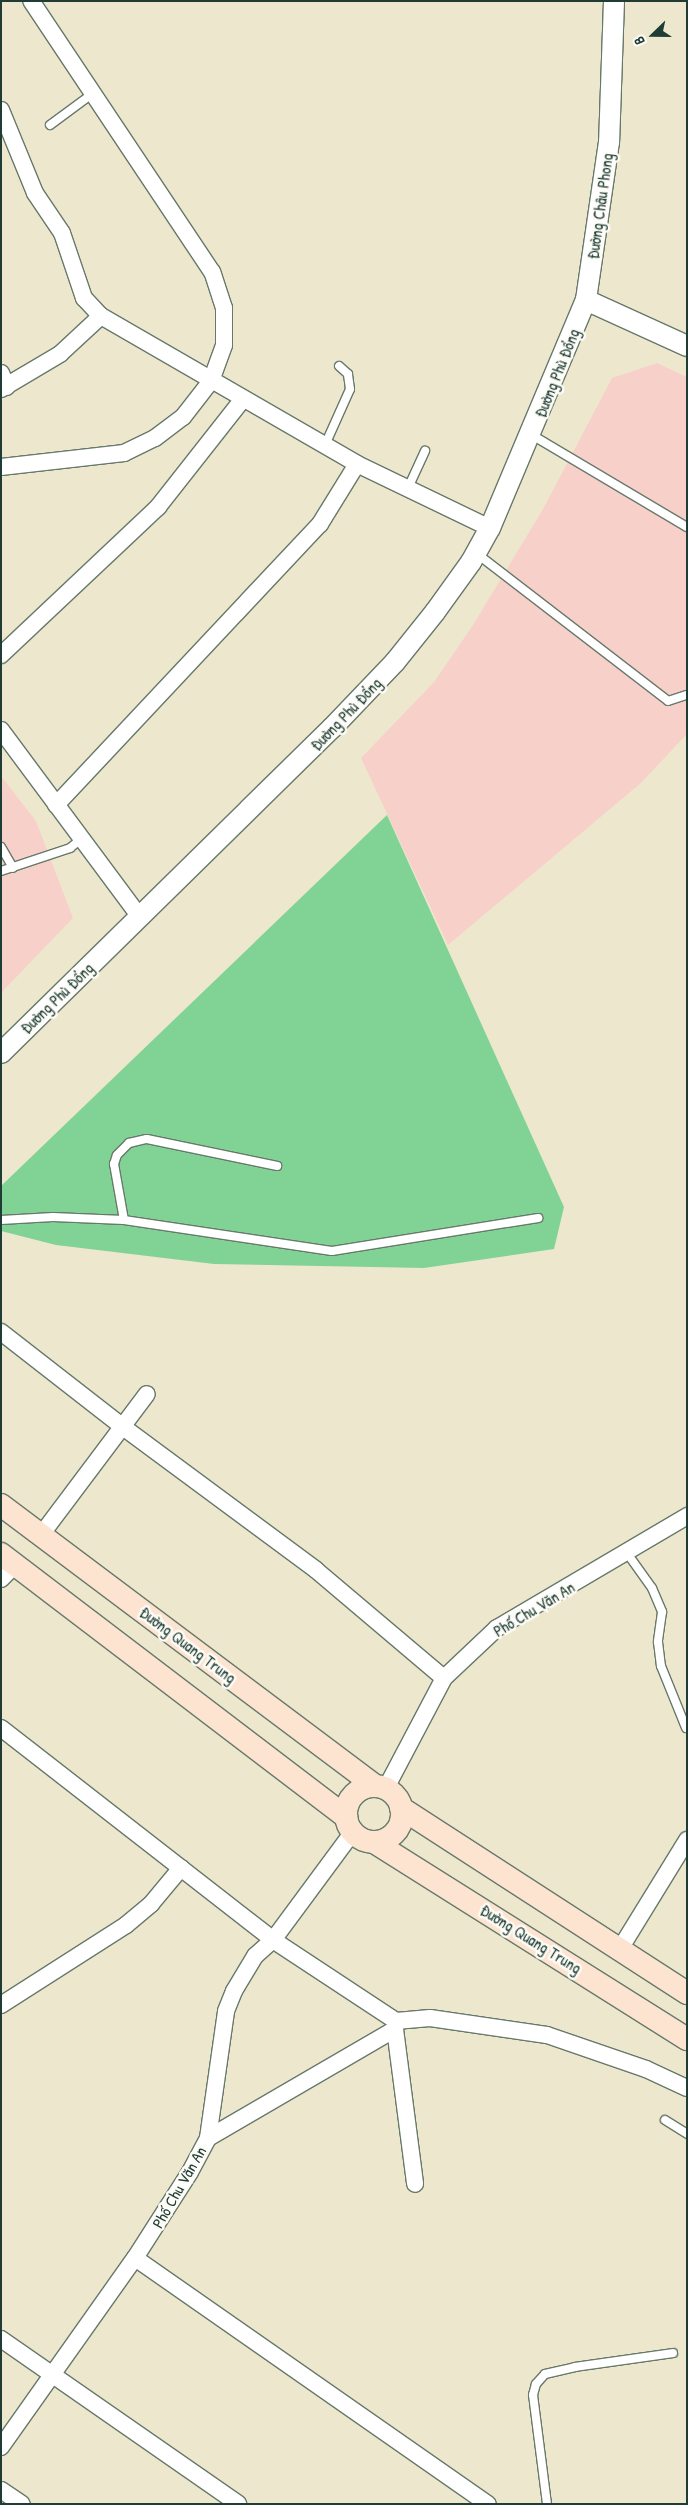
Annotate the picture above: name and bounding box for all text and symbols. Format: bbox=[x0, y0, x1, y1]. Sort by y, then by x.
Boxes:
north arrow bbox=[628, 10, 678, 60]
text: B bbox=[628, 34, 649, 48]
street label: Đường Châu Phong bbox=[583, 152, 617, 260]
street label: Đường Phù Đổng bbox=[531, 326, 583, 420]
street label: Đường Phù Đổng bbox=[307, 674, 385, 754]
street label: Đường Phù Đổng bbox=[17, 959, 97, 1037]
street label: Phố Chu Văn An bbox=[490, 1577, 578, 1641]
street label: Đường Quang Trung bbox=[136, 1603, 240, 1687]
street label: Đường Quang Trung bbox=[477, 1900, 585, 1978]
street label: Phố Chu Văn An bbox=[148, 2143, 210, 2231]

